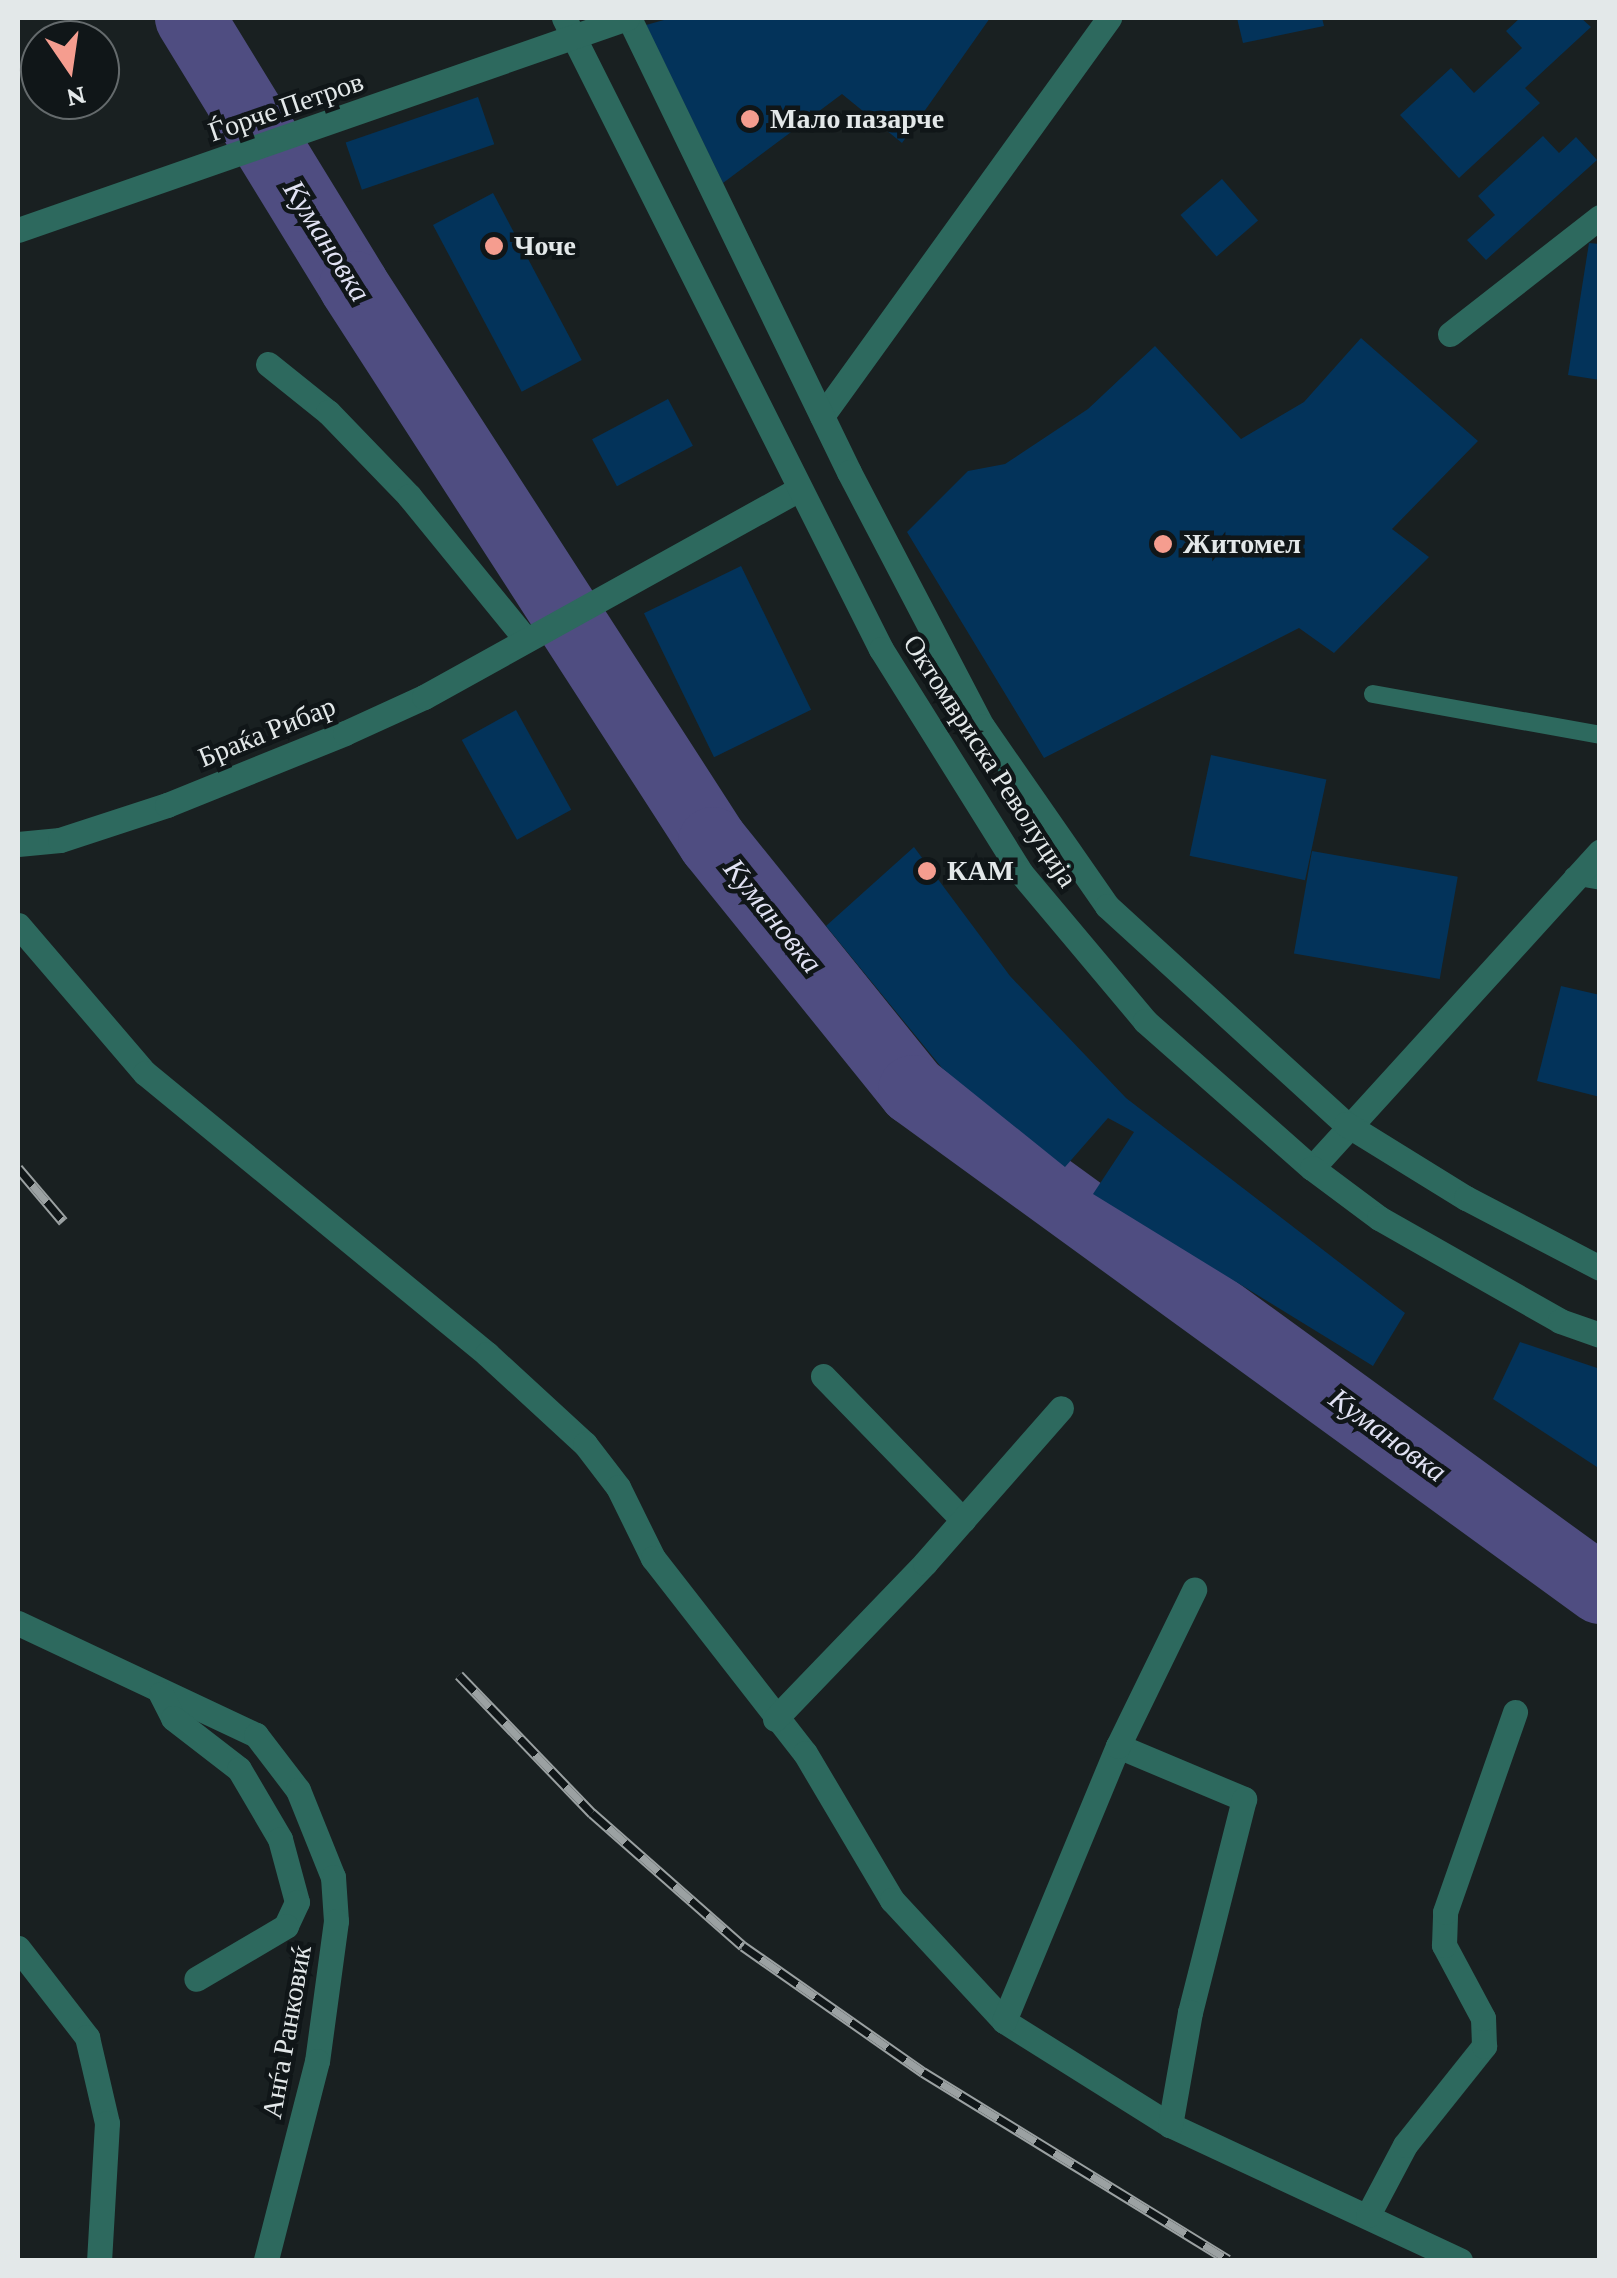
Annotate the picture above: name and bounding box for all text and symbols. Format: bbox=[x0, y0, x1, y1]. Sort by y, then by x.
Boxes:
north arrow bbox=[20, 20, 120, 120]
street label: Ѓорче Петров bbox=[204, 65, 368, 149]
text: N bbox=[64, 81, 89, 115]
place label: Мало пазарче bbox=[770, 102, 944, 136]
marker: Мало пазарче bbox=[739, 108, 761, 130]
water label: Кумановка bbox=[276, 174, 378, 308]
place label: Чоче bbox=[514, 229, 576, 263]
marker: Чоче bbox=[483, 235, 505, 257]
place label: Житомел bbox=[1183, 527, 1301, 561]
marker: Житомел bbox=[1152, 533, 1174, 555]
street label: Октомвриска Револуција bbox=[896, 628, 1084, 894]
street label: Браќа Рибар bbox=[193, 689, 341, 775]
water label: Кумановка bbox=[716, 852, 830, 980]
place label: КАМ bbox=[947, 854, 1014, 888]
marker: КАМ bbox=[916, 860, 938, 882]
water label: Кумановка bbox=[1322, 1380, 1454, 1490]
street label: Анѓа Ранковиќ bbox=[255, 1943, 319, 2121]

